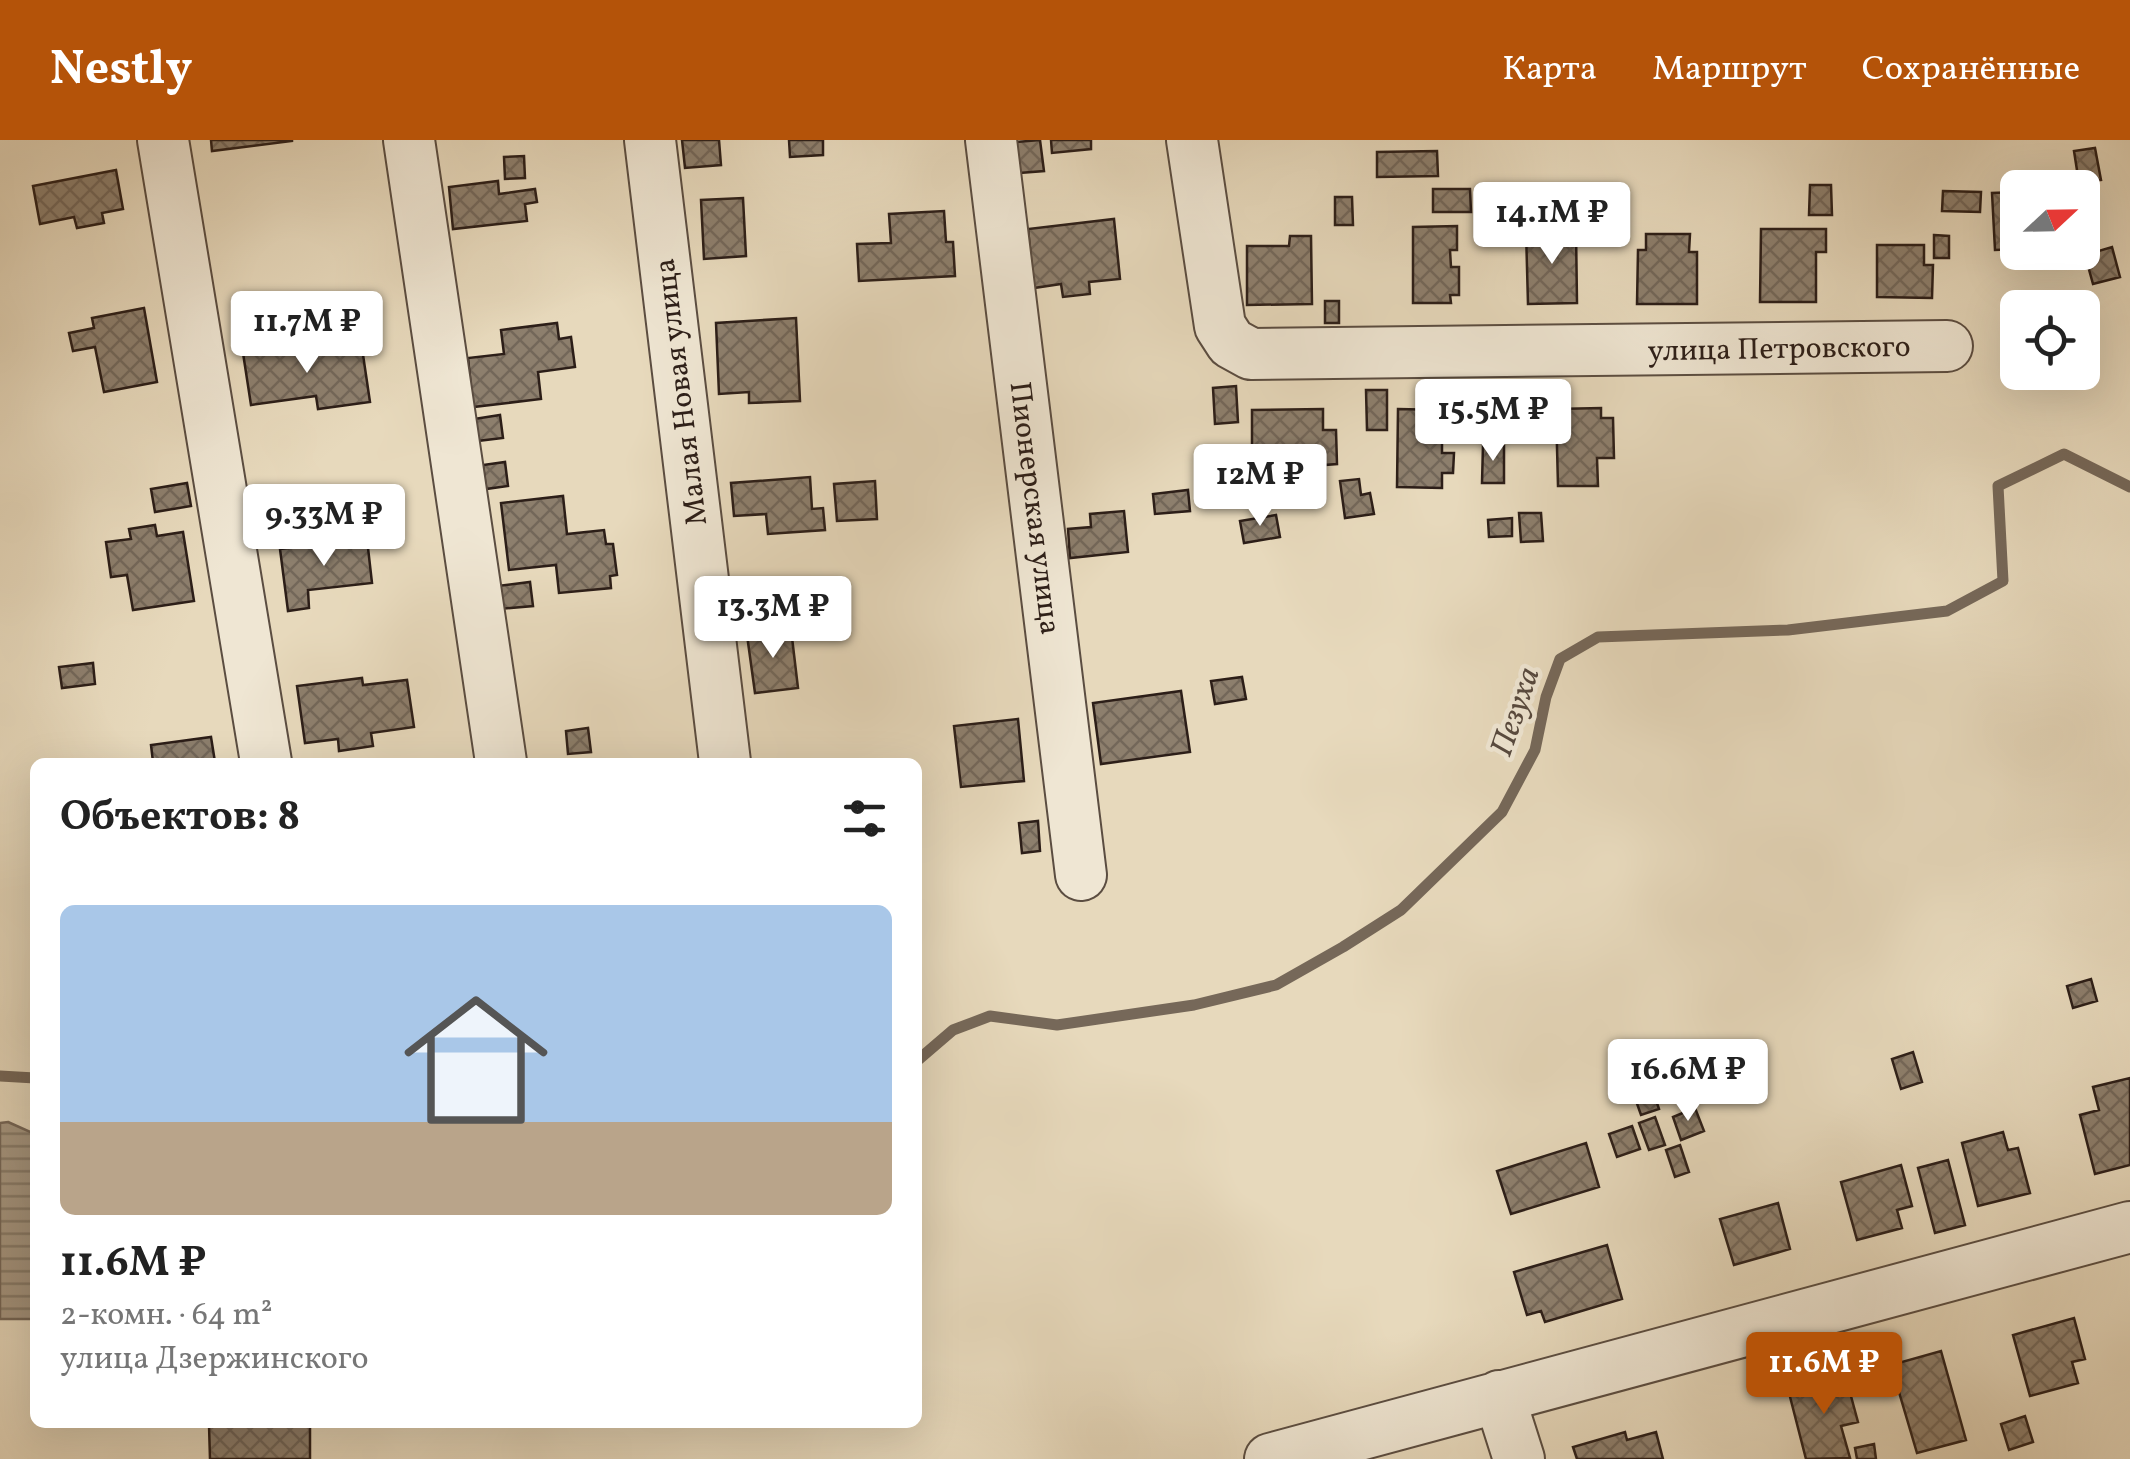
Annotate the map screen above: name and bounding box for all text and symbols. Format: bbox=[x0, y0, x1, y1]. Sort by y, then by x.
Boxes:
text: Nestly bbox=[50, 37, 192, 104]
text: Карта bbox=[1502, 46, 1597, 94]
text: Маршрут bbox=[1652, 46, 1807, 94]
text: Сохранённые bbox=[1862, 46, 2080, 94]
north arrow bbox=[2000, 170, 2100, 270]
map controls bbox=[2000, 170, 2100, 390]
pin: 14.1M ₽ bbox=[1460, 182, 1644, 267]
text: 14.1M ₽ bbox=[1495, 192, 1609, 236]
street label: Малая Новая улица bbox=[645, 256, 719, 528]
button: locate bbox=[2000, 290, 2100, 390]
pin: 11.7M ₽ bbox=[215, 291, 399, 376]
text: 11.7M ₽ bbox=[253, 301, 361, 345]
street label: улица Петровского bbox=[1647, 327, 1911, 373]
street label: Пионерская улица bbox=[998, 379, 1070, 637]
pin: 15.5M ₽ bbox=[1401, 379, 1585, 464]
text: 15.5M ₽ bbox=[1437, 389, 1549, 433]
pin: 12M ₽ bbox=[1190, 444, 1330, 529]
text: 12M ₽ bbox=[1216, 454, 1304, 498]
pin: 9.33M ₽ bbox=[232, 484, 416, 569]
text: 9.33M ₽ bbox=[265, 494, 383, 538]
pin: 13.3M ₽ bbox=[681, 576, 865, 661]
text: 13.3M ₽ bbox=[716, 586, 830, 630]
water label: Пезуха bbox=[1481, 662, 1552, 762]
text: Объектов: 8 bbox=[60, 789, 300, 848]
icon: filters bbox=[837, 791, 892, 846]
icon: home bbox=[386, 970, 566, 1150]
pin: 16.6M ₽ bbox=[1596, 1039, 1780, 1124]
text: 16.6M ₽ bbox=[1630, 1049, 1746, 1093]
text: 11.6M ₽ bbox=[60, 1235, 207, 1294]
text: 2-комн. · 64 m² bbox=[60, 1294, 273, 1338]
pin: 11.6M ₽ bbox=[1732, 1332, 1916, 1417]
text: улица Дзержинского bbox=[60, 1338, 368, 1382]
text: 11.6M ₽ bbox=[1768, 1342, 1880, 1386]

